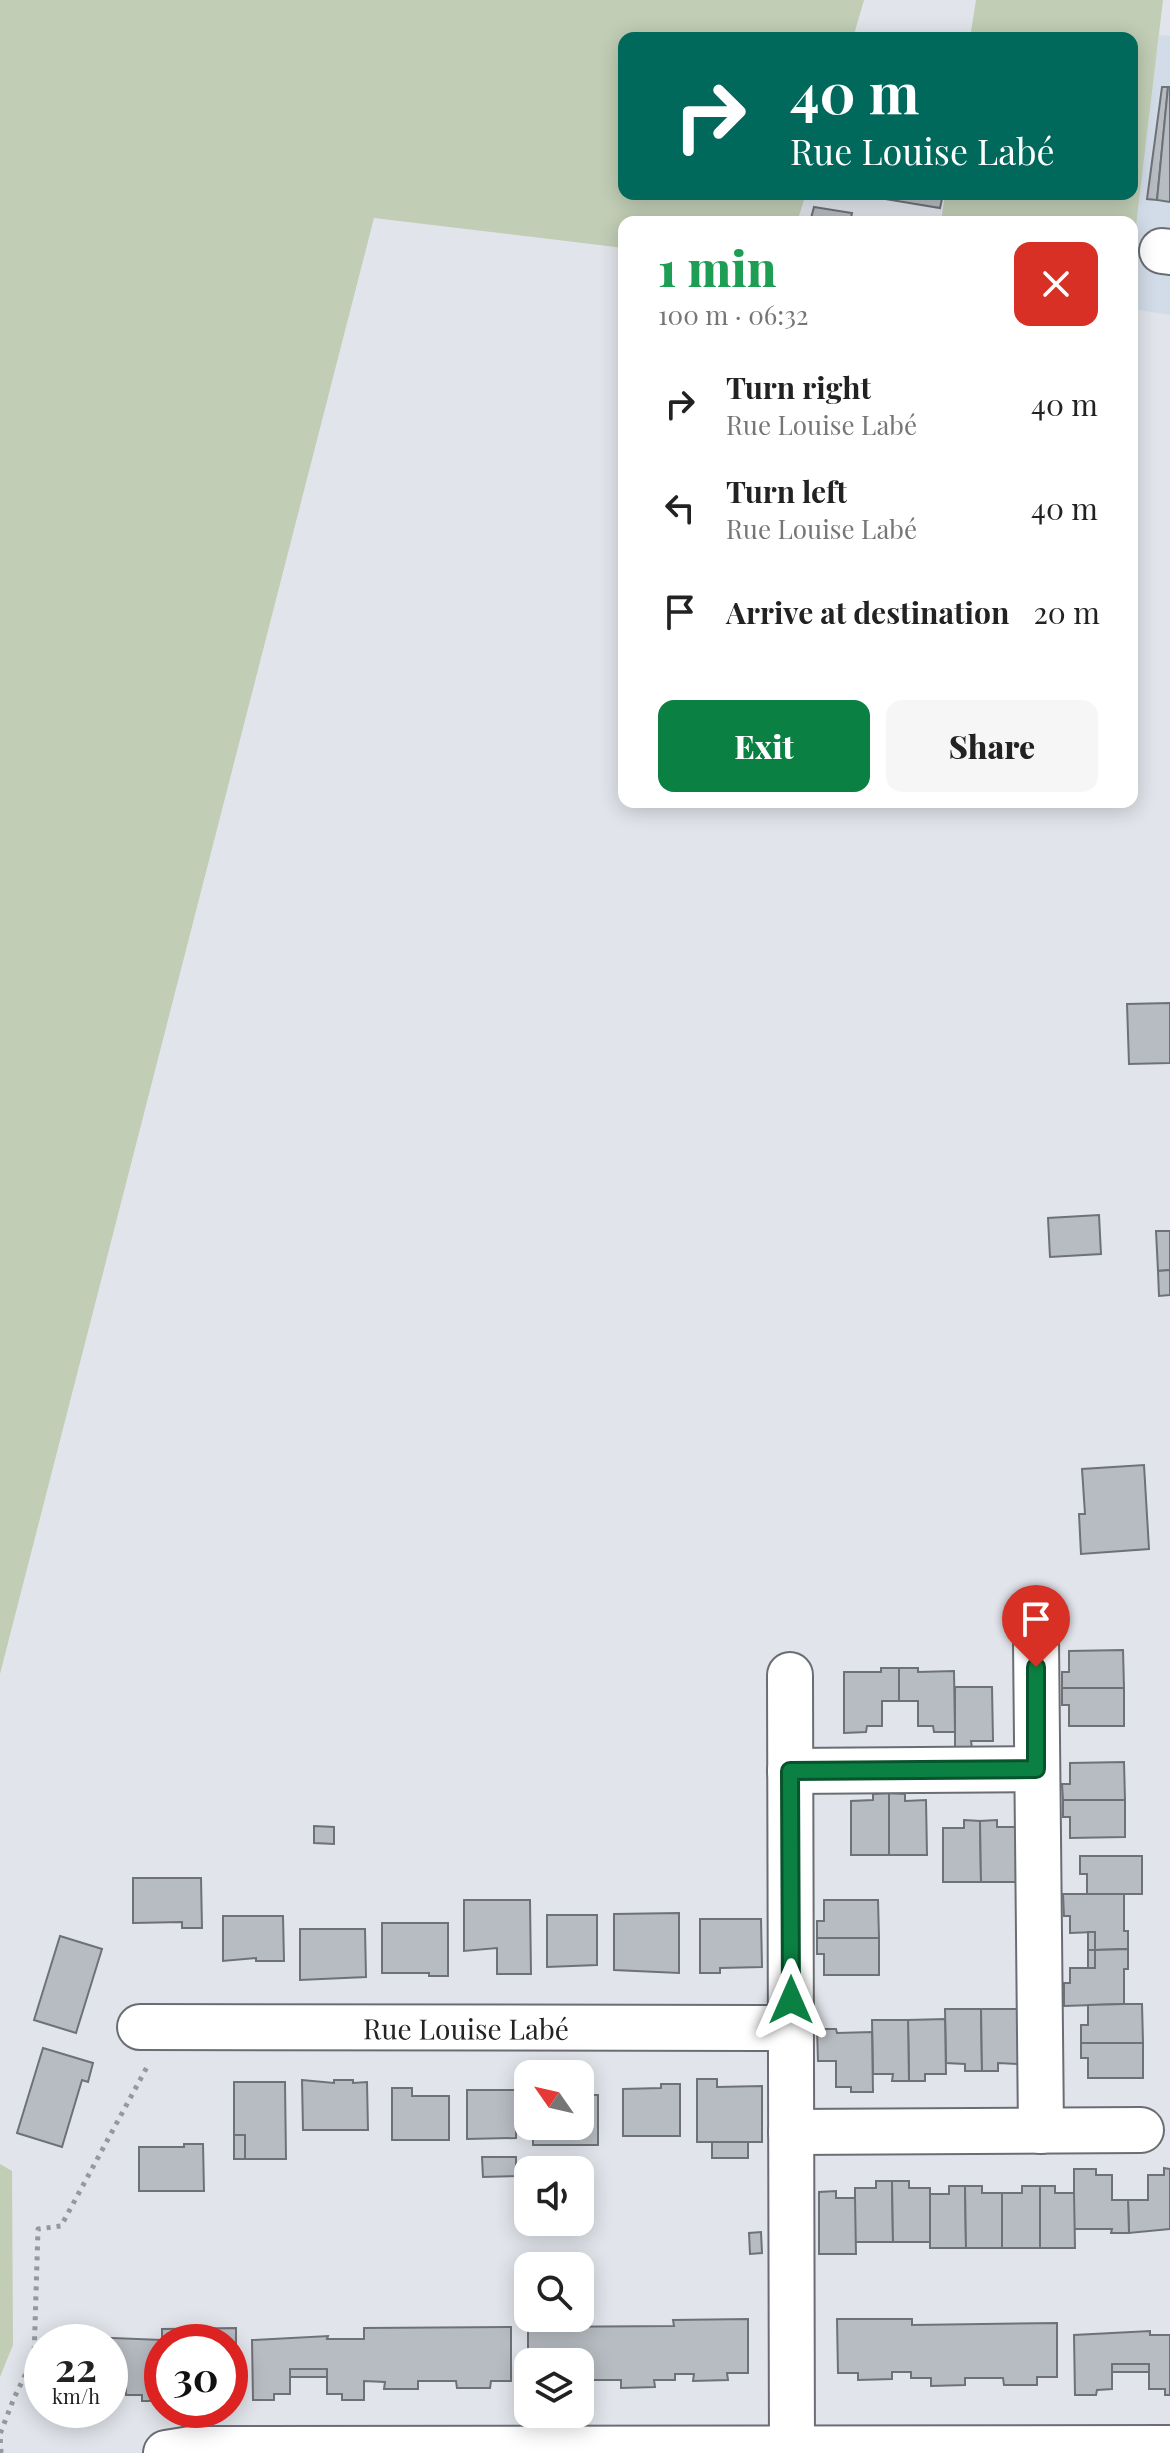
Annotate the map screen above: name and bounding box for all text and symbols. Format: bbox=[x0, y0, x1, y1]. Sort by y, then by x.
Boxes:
text: 40 m bbox=[790, 54, 919, 129]
icon: right bbox=[658, 64, 762, 168]
text: Rue Louise Labé bbox=[790, 126, 1055, 174]
text: 1 min bbox=[658, 235, 776, 299]
button: close bbox=[1014, 242, 1098, 326]
text: 100 m · 06:32 bbox=[658, 297, 808, 332]
text: Turn right bbox=[726, 367, 871, 407]
icon: right bbox=[658, 382, 702, 426]
text: 40 m bbox=[1031, 384, 1098, 424]
text: Rue Louise Labé bbox=[726, 407, 917, 442]
text: Turn left bbox=[726, 471, 847, 511]
icon: left bbox=[658, 486, 702, 530]
text: 40 m bbox=[1031, 488, 1098, 528]
text: Rue Louise Labé bbox=[726, 511, 917, 546]
icon: arrive bbox=[658, 590, 702, 634]
text: Arrive at destination bbox=[726, 592, 1009, 632]
text: 20 m bbox=[1033, 592, 1100, 632]
button: Exit bbox=[658, 700, 870, 792]
button: Share bbox=[886, 700, 1098, 792]
pin bbox=[1002, 1585, 1070, 1667]
icon: arrive bbox=[1014, 1597, 1058, 1641]
position arrow bbox=[749, 1958, 833, 2042]
street label: Rue Louise Labé bbox=[363, 2009, 569, 2046]
north arrow bbox=[514, 2060, 594, 2140]
map controls bbox=[514, 2060, 594, 2428]
button: sound bbox=[514, 2156, 594, 2236]
button: search bbox=[514, 2252, 594, 2332]
speed limit sign: 30 bbox=[144, 2324, 248, 2428]
text: 22 bbox=[55, 2339, 97, 2392]
button: layers bbox=[514, 2348, 594, 2428]
text: km/h bbox=[52, 2382, 100, 2409]

